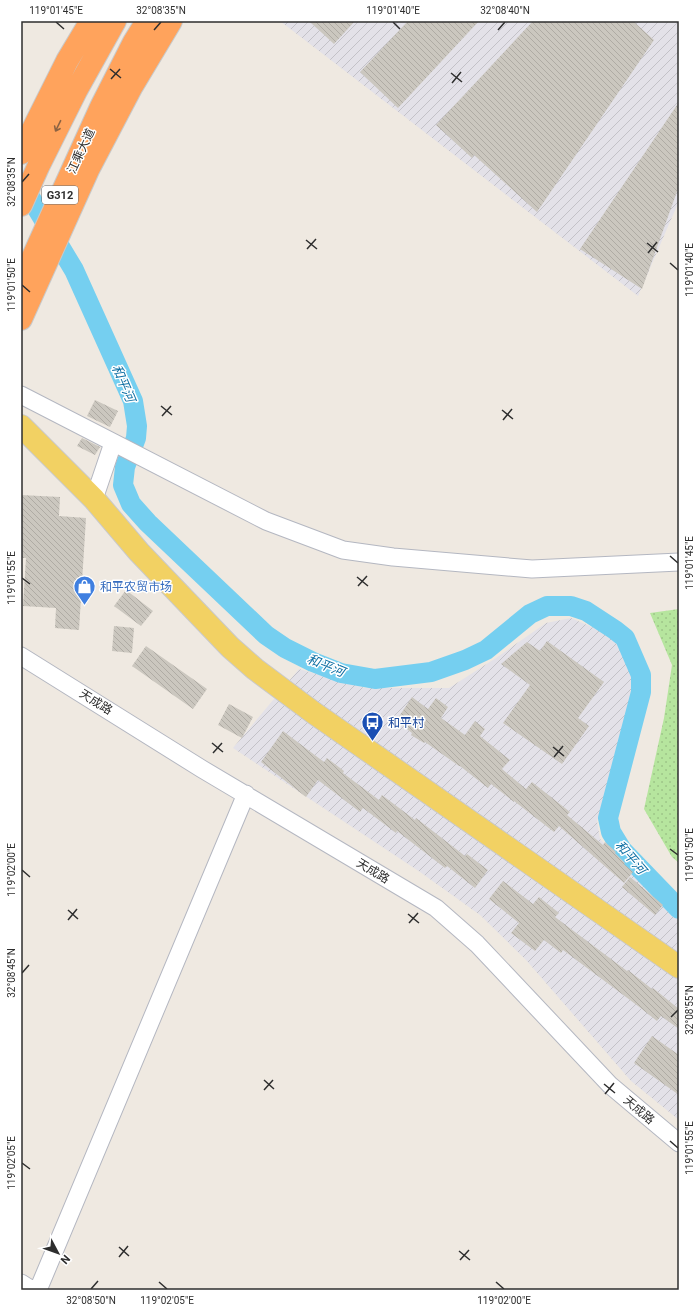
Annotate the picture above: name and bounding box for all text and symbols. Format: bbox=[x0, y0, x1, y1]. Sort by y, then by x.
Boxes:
text: 119°01'45"E bbox=[29, 5, 83, 16]
text: 32°08'35"N bbox=[136, 5, 186, 16]
text: 119°01'40"E bbox=[366, 5, 420, 16]
text: 32°08'40"N bbox=[480, 5, 530, 16]
one-way arrow bbox=[54, 119, 61, 131]
street label: 江乘大道 bbox=[65, 126, 97, 176]
text: 32°08'35"N bbox=[6, 157, 17, 207]
road number: G312 bbox=[42, 186, 78, 204]
text: 119°01'40"E bbox=[684, 243, 695, 297]
text: 119°01'50"E bbox=[6, 258, 17, 312]
water label: 和平河 bbox=[109, 362, 139, 407]
text: 119°01'45"E bbox=[684, 536, 695, 590]
text: 119°01'55"E bbox=[6, 551, 17, 605]
shop icon: 和平农贸市场 bbox=[71, 574, 97, 607]
place label: 和平农贸市场 bbox=[100, 580, 172, 594]
water label: 和平河 bbox=[305, 651, 349, 681]
street label: 天成路 bbox=[77, 687, 115, 717]
bus stop icon: 和平村 bbox=[359, 710, 385, 743]
place label: 和平村 bbox=[388, 716, 425, 730]
text: 119°01'50"E bbox=[684, 828, 695, 882]
water label: 和平河 bbox=[612, 838, 651, 879]
text: 119°02'00"E bbox=[6, 843, 17, 897]
street label: 天成路 bbox=[354, 856, 392, 886]
text: 32°08'45"N bbox=[6, 948, 17, 998]
text: 32°08'55"N bbox=[684, 985, 695, 1035]
street label: 天成路 bbox=[621, 1093, 657, 1127]
text: 119°01'55"E bbox=[684, 1121, 695, 1175]
text: 119°02'05"E bbox=[6, 1136, 17, 1190]
north arrow bbox=[38, 1233, 78, 1273]
text: N bbox=[58, 1252, 73, 1267]
text: 32°08'50"N bbox=[66, 1295, 116, 1306]
text: 119°02'05"E bbox=[140, 1295, 194, 1306]
text: 119°02'00"E bbox=[477, 1295, 531, 1306]

